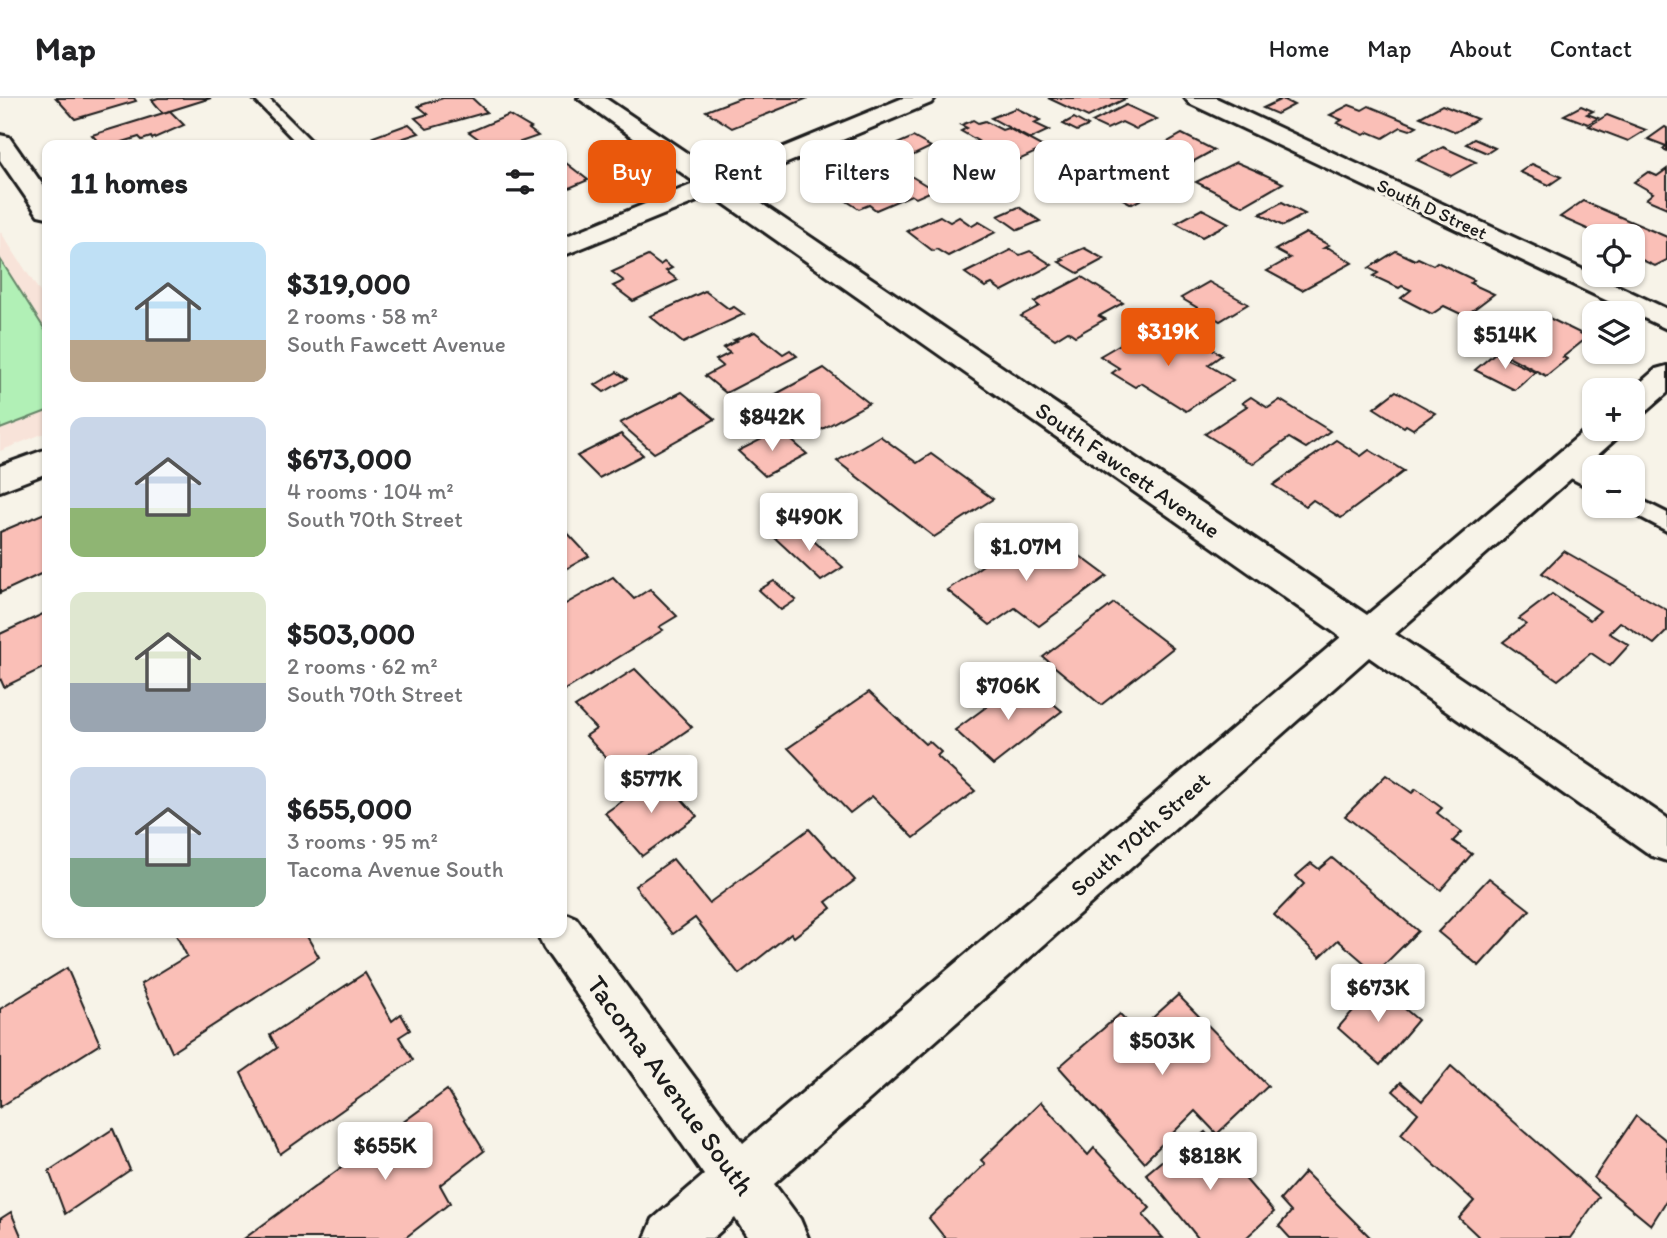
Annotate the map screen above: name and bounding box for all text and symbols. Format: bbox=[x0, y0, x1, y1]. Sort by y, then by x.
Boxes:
text: Map bbox=[35, 29, 96, 68]
text: Home bbox=[1269, 34, 1329, 63]
text: Map bbox=[1367, 34, 1411, 63]
text: About bbox=[1449, 34, 1512, 63]
text: Contact bbox=[1550, 34, 1632, 63]
chip: Buy bbox=[588, 140, 676, 203]
chip: Rent bbox=[690, 140, 786, 203]
chip: Filters bbox=[800, 140, 914, 203]
chip: New bbox=[928, 140, 1020, 203]
chip: Apartment bbox=[1034, 140, 1194, 203]
icon: filters bbox=[501, 163, 539, 201]
text: 11 homes bbox=[70, 164, 188, 201]
street label: South D Street bbox=[1373, 173, 1491, 245]
map controls bbox=[1582, 224, 1645, 518]
button: locate bbox=[1582, 224, 1645, 287]
text: $319,000 bbox=[287, 265, 411, 302]
icon: home bbox=[126, 270, 210, 354]
button: layers bbox=[1582, 301, 1645, 364]
text: 2 rooms · 58 m² bbox=[287, 302, 438, 330]
pin: $319K bbox=[1119, 308, 1217, 368]
pin: $514K bbox=[1456, 312, 1554, 371]
text: $319K bbox=[1137, 317, 1199, 345]
text: $514K bbox=[1474, 320, 1536, 348]
text: South Fawcett Avenue bbox=[287, 330, 506, 358]
button: + bbox=[1582, 378, 1645, 441]
pin: $842K bbox=[723, 394, 821, 453]
street label: South Fawcett Avenue bbox=[1030, 396, 1226, 544]
text: $842K bbox=[740, 402, 804, 430]
text: $673,000 bbox=[287, 440, 412, 477]
icon: home bbox=[126, 445, 210, 529]
button: − bbox=[1582, 455, 1645, 518]
text: 4 rooms · 104 m² bbox=[287, 477, 454, 505]
pin: $490K bbox=[760, 494, 858, 553]
text: $490K bbox=[776, 502, 842, 530]
text: South 70th Street bbox=[287, 505, 463, 533]
pin: $1.07M bbox=[969, 524, 1083, 583]
text: $1.07M bbox=[990, 532, 1062, 560]
text: $503,000 bbox=[287, 615, 415, 652]
icon: home bbox=[126, 620, 210, 704]
text: 2 rooms · 62 m² bbox=[287, 652, 438, 680]
pin: $706K bbox=[959, 662, 1057, 722]
text: $706K bbox=[976, 671, 1040, 699]
text: South 70th Street bbox=[287, 680, 463, 708]
pin: $577K bbox=[602, 756, 700, 815]
text: $577K bbox=[620, 764, 682, 792]
street label: South 70th Street bbox=[1064, 766, 1216, 902]
text: $655,000 bbox=[287, 790, 412, 827]
icon: home bbox=[126, 795, 210, 879]
text: 3 rooms · 95 m² bbox=[287, 827, 438, 855]
text: Tacoma Avenue South bbox=[287, 855, 504, 883]
pin: $673K bbox=[1329, 964, 1427, 1024]
street label: Tacoma Avenue South bbox=[580, 968, 762, 1202]
text: $673K bbox=[1347, 973, 1409, 1001]
pin: $503K bbox=[1113, 1018, 1211, 1077]
text: $503K bbox=[1129, 1026, 1195, 1054]
pin: $655K bbox=[336, 1122, 434, 1182]
text: $655K bbox=[354, 1131, 416, 1159]
pin: $818K bbox=[1161, 1132, 1259, 1192]
text: $818K bbox=[1179, 1141, 1241, 1169]

